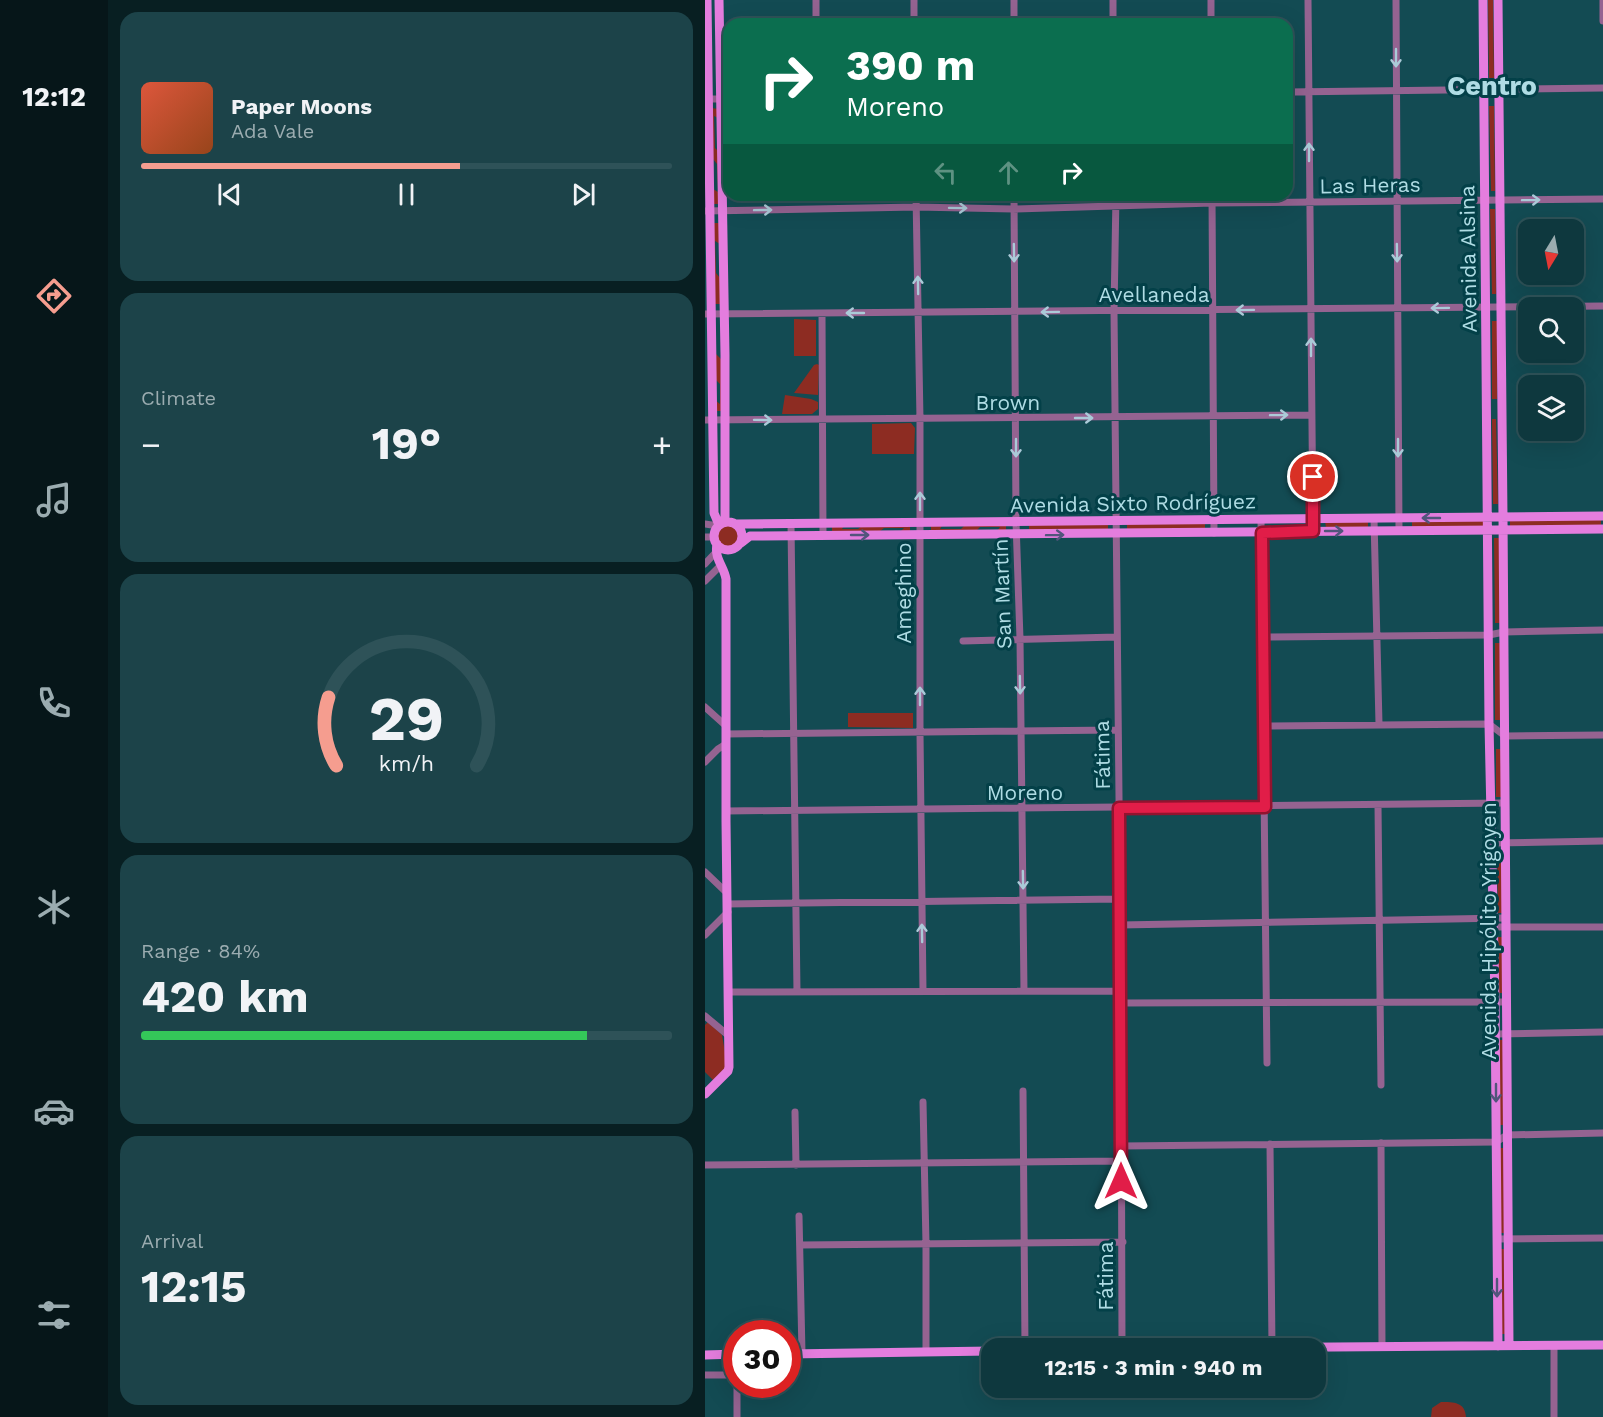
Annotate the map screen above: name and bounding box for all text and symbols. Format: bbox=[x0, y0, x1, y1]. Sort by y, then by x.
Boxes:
text: 390 m bbox=[846, 41, 975, 90]
icon: right bbox=[747, 42, 825, 120]
one-way arrow bbox=[1391, 48, 1402, 68]
district label: Centro bbox=[1447, 70, 1537, 102]
text: 12:12 bbox=[22, 81, 86, 113]
text: Moreno bbox=[846, 91, 944, 123]
text: Paper Moons bbox=[231, 94, 372, 119]
text: Ada Vale bbox=[231, 119, 314, 143]
one-way arrow bbox=[1303, 143, 1315, 163]
icon: left bbox=[929, 156, 962, 189]
icon: ahead bbox=[992, 156, 1025, 189]
icon: right bbox=[1055, 156, 1088, 189]
street label: Las Heras bbox=[1319, 172, 1421, 198]
icon: previous bbox=[213, 178, 246, 211]
icon: pause bbox=[390, 178, 423, 211]
icon: next bbox=[567, 178, 600, 211]
street label: Avenida Alsina bbox=[1454, 185, 1482, 333]
one-way arrow bbox=[1521, 194, 1541, 206]
one-way arrow bbox=[948, 202, 968, 214]
one-way arrow bbox=[753, 204, 773, 216]
north arrow bbox=[1518, 219, 1584, 285]
map controls bbox=[1518, 219, 1584, 441]
one-way arrow bbox=[1008, 243, 1020, 263]
one-way arrow bbox=[1391, 243, 1403, 263]
icon: directions bbox=[33, 275, 75, 317]
one-way arrow bbox=[912, 276, 924, 296]
street label: Avellaneda bbox=[1098, 282, 1210, 307]
button: search bbox=[1518, 297, 1584, 363]
one-way arrow bbox=[1430, 302, 1450, 314]
one-way arrow bbox=[1235, 304, 1255, 316]
one-way arrow bbox=[1040, 306, 1060, 317]
one-way arrow bbox=[845, 307, 865, 319]
one-way arrow bbox=[1305, 337, 1317, 357]
button: layers bbox=[1518, 375, 1584, 441]
text: Climate bbox=[141, 386, 216, 410]
street label: Brown bbox=[976, 390, 1040, 415]
one-way arrow bbox=[1269, 410, 1289, 421]
one-way arrow bbox=[1074, 412, 1094, 424]
one-way arrow bbox=[753, 414, 773, 426]
text: 19° bbox=[372, 417, 441, 470]
text: − bbox=[141, 425, 161, 464]
text: + bbox=[652, 425, 672, 464]
one-way arrow bbox=[1010, 438, 1022, 458]
one-way arrow bbox=[1392, 438, 1404, 458]
pin bbox=[1287, 451, 1338, 502]
icon: arrive bbox=[1296, 460, 1329, 493]
icon: music bbox=[33, 479, 75, 521]
street label: Avenida Sixto Rodríguez bbox=[1010, 488, 1256, 518]
one-way arrow bbox=[914, 491, 926, 511]
one-way arrow bbox=[1421, 512, 1441, 524]
one-way arrow bbox=[1323, 525, 1343, 537]
one-way arrow bbox=[849, 529, 869, 541]
one-way arrow bbox=[1044, 529, 1064, 541]
street label: San Martín bbox=[988, 538, 1016, 650]
street label: Ameghino bbox=[891, 542, 916, 644]
one-way arrow bbox=[1015, 675, 1026, 695]
icon: phone bbox=[33, 682, 75, 724]
text: 29 bbox=[369, 682, 444, 755]
one-way arrow bbox=[914, 686, 926, 706]
street label: Fátima bbox=[1089, 720, 1115, 790]
text: km/h bbox=[379, 751, 434, 776]
street label: Moreno bbox=[987, 780, 1063, 805]
street label: Avenida Hipólito Yrigoyen bbox=[1476, 802, 1501, 1060]
one-way arrow bbox=[1017, 870, 1029, 890]
icon: climate bbox=[33, 886, 75, 928]
one-way arrow bbox=[917, 923, 928, 943]
text: Range · 84% bbox=[141, 939, 260, 963]
text: 420 km bbox=[141, 970, 309, 1023]
one-way arrow bbox=[1490, 1082, 1502, 1102]
icon: car bbox=[33, 1090, 75, 1132]
position arrow bbox=[1089, 1149, 1153, 1213]
text: Arrival bbox=[141, 1229, 203, 1253]
street label: Fátima bbox=[1093, 1241, 1118, 1311]
text: 12:15 bbox=[141, 1260, 246, 1313]
one-way arrow bbox=[1491, 1277, 1503, 1297]
icon: filters bbox=[33, 1294, 75, 1336]
speed limit sign: 30 bbox=[723, 1320, 801, 1398]
text: 12:15 · 3 min · 940 m bbox=[1045, 1355, 1262, 1380]

